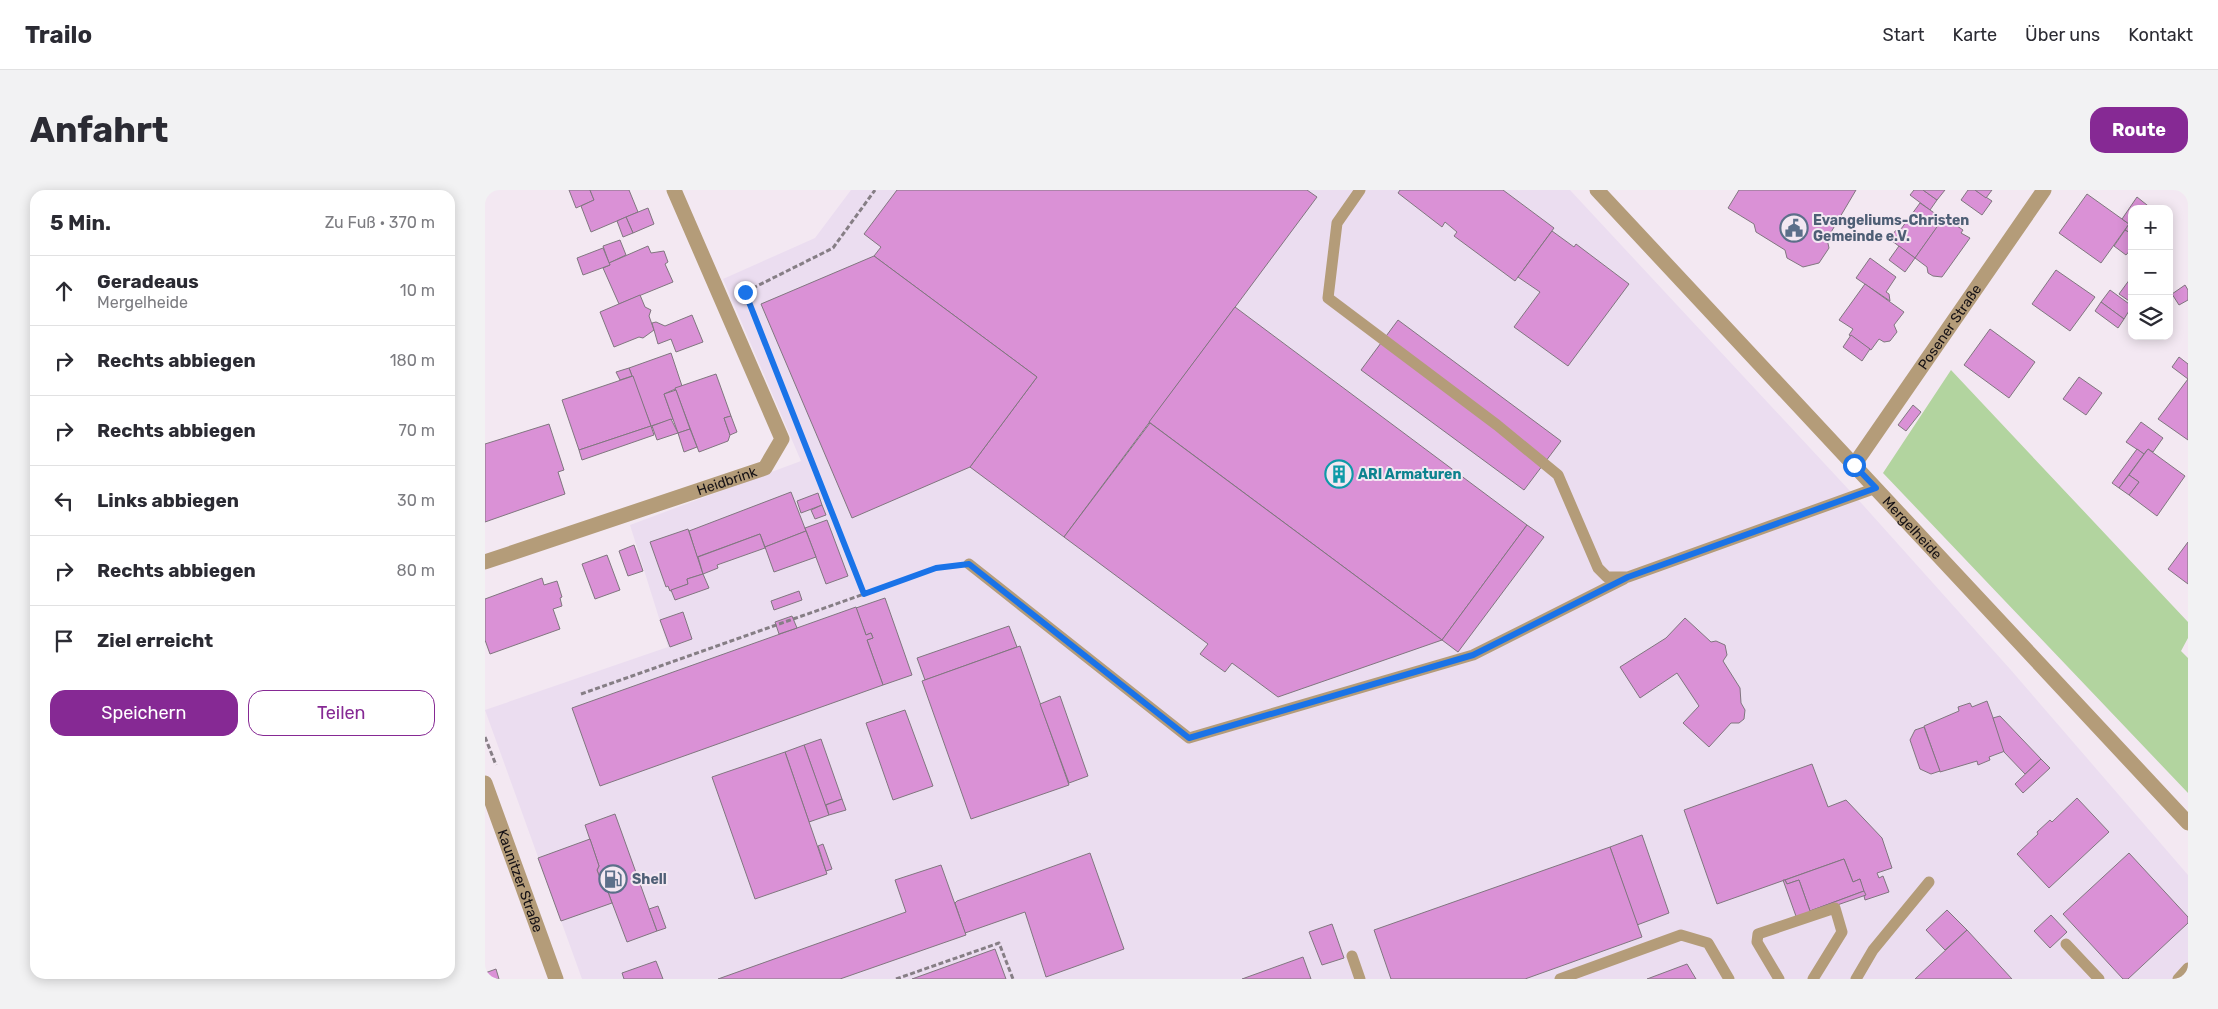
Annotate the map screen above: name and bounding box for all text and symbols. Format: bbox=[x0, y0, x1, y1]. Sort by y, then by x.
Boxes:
text: Trailo bbox=[25, 21, 92, 49]
text: Start bbox=[1882, 24, 1925, 46]
text: Karte bbox=[1953, 24, 1997, 46]
text: Über uns bbox=[2025, 24, 2100, 46]
text: Kontakt bbox=[2128, 24, 2193, 46]
button: Route bbox=[2090, 107, 2188, 153]
text: Anfahrt bbox=[30, 109, 168, 151]
map controls bbox=[2128, 205, 2173, 340]
button: + bbox=[2128, 205, 2173, 250]
text: 5 Min. bbox=[50, 210, 111, 235]
place label: Evangeliums-Christen Gemeinde e.V. bbox=[1813, 212, 1969, 245]
text: Zu Fuß · 370 m bbox=[325, 213, 435, 232]
public building icon: Evangeliums-Christen Gemeinde e.V. bbox=[1779, 213, 1809, 243]
button: − bbox=[2128, 250, 2173, 295]
text: Geradeaus bbox=[97, 270, 199, 293]
icon: ahead bbox=[50, 277, 78, 305]
text: 10 m bbox=[400, 281, 435, 300]
route end bbox=[734, 281, 757, 304]
street label: Posener Straße bbox=[1915, 281, 1985, 373]
text: Mergelheide bbox=[97, 293, 188, 312]
button: layers bbox=[2128, 295, 2173, 340]
icon: right bbox=[50, 347, 78, 375]
text: Rechts abbiegen bbox=[97, 349, 256, 372]
text: 180 m bbox=[390, 351, 435, 370]
icon: right bbox=[50, 417, 78, 445]
text: Rechts abbiegen bbox=[97, 419, 256, 442]
text: 70 m bbox=[398, 421, 435, 440]
route start bbox=[1843, 454, 1866, 477]
building icon: ARI Armaturen bbox=[1324, 459, 1354, 489]
street label: Heidbrink bbox=[695, 463, 760, 499]
place label: ARI Armaturen bbox=[1358, 466, 1461, 483]
icon: left bbox=[50, 487, 78, 515]
text: Links abbiegen bbox=[97, 489, 239, 512]
text: 30 m bbox=[397, 491, 435, 510]
street label: Mergelheide bbox=[1879, 493, 1945, 563]
icon: right bbox=[50, 557, 78, 585]
text: Rechts abbiegen bbox=[97, 559, 256, 582]
text: 80 m bbox=[397, 561, 435, 580]
icon: arrive bbox=[50, 627, 78, 655]
text: Ziel erreicht bbox=[97, 629, 213, 652]
button: Speichern bbox=[50, 690, 238, 736]
button: Teilen bbox=[248, 690, 435, 736]
street label: Kaunitzer Straße bbox=[493, 827, 546, 935]
fuel station icon: Shell bbox=[598, 864, 628, 894]
place label: Shell bbox=[632, 871, 667, 888]

